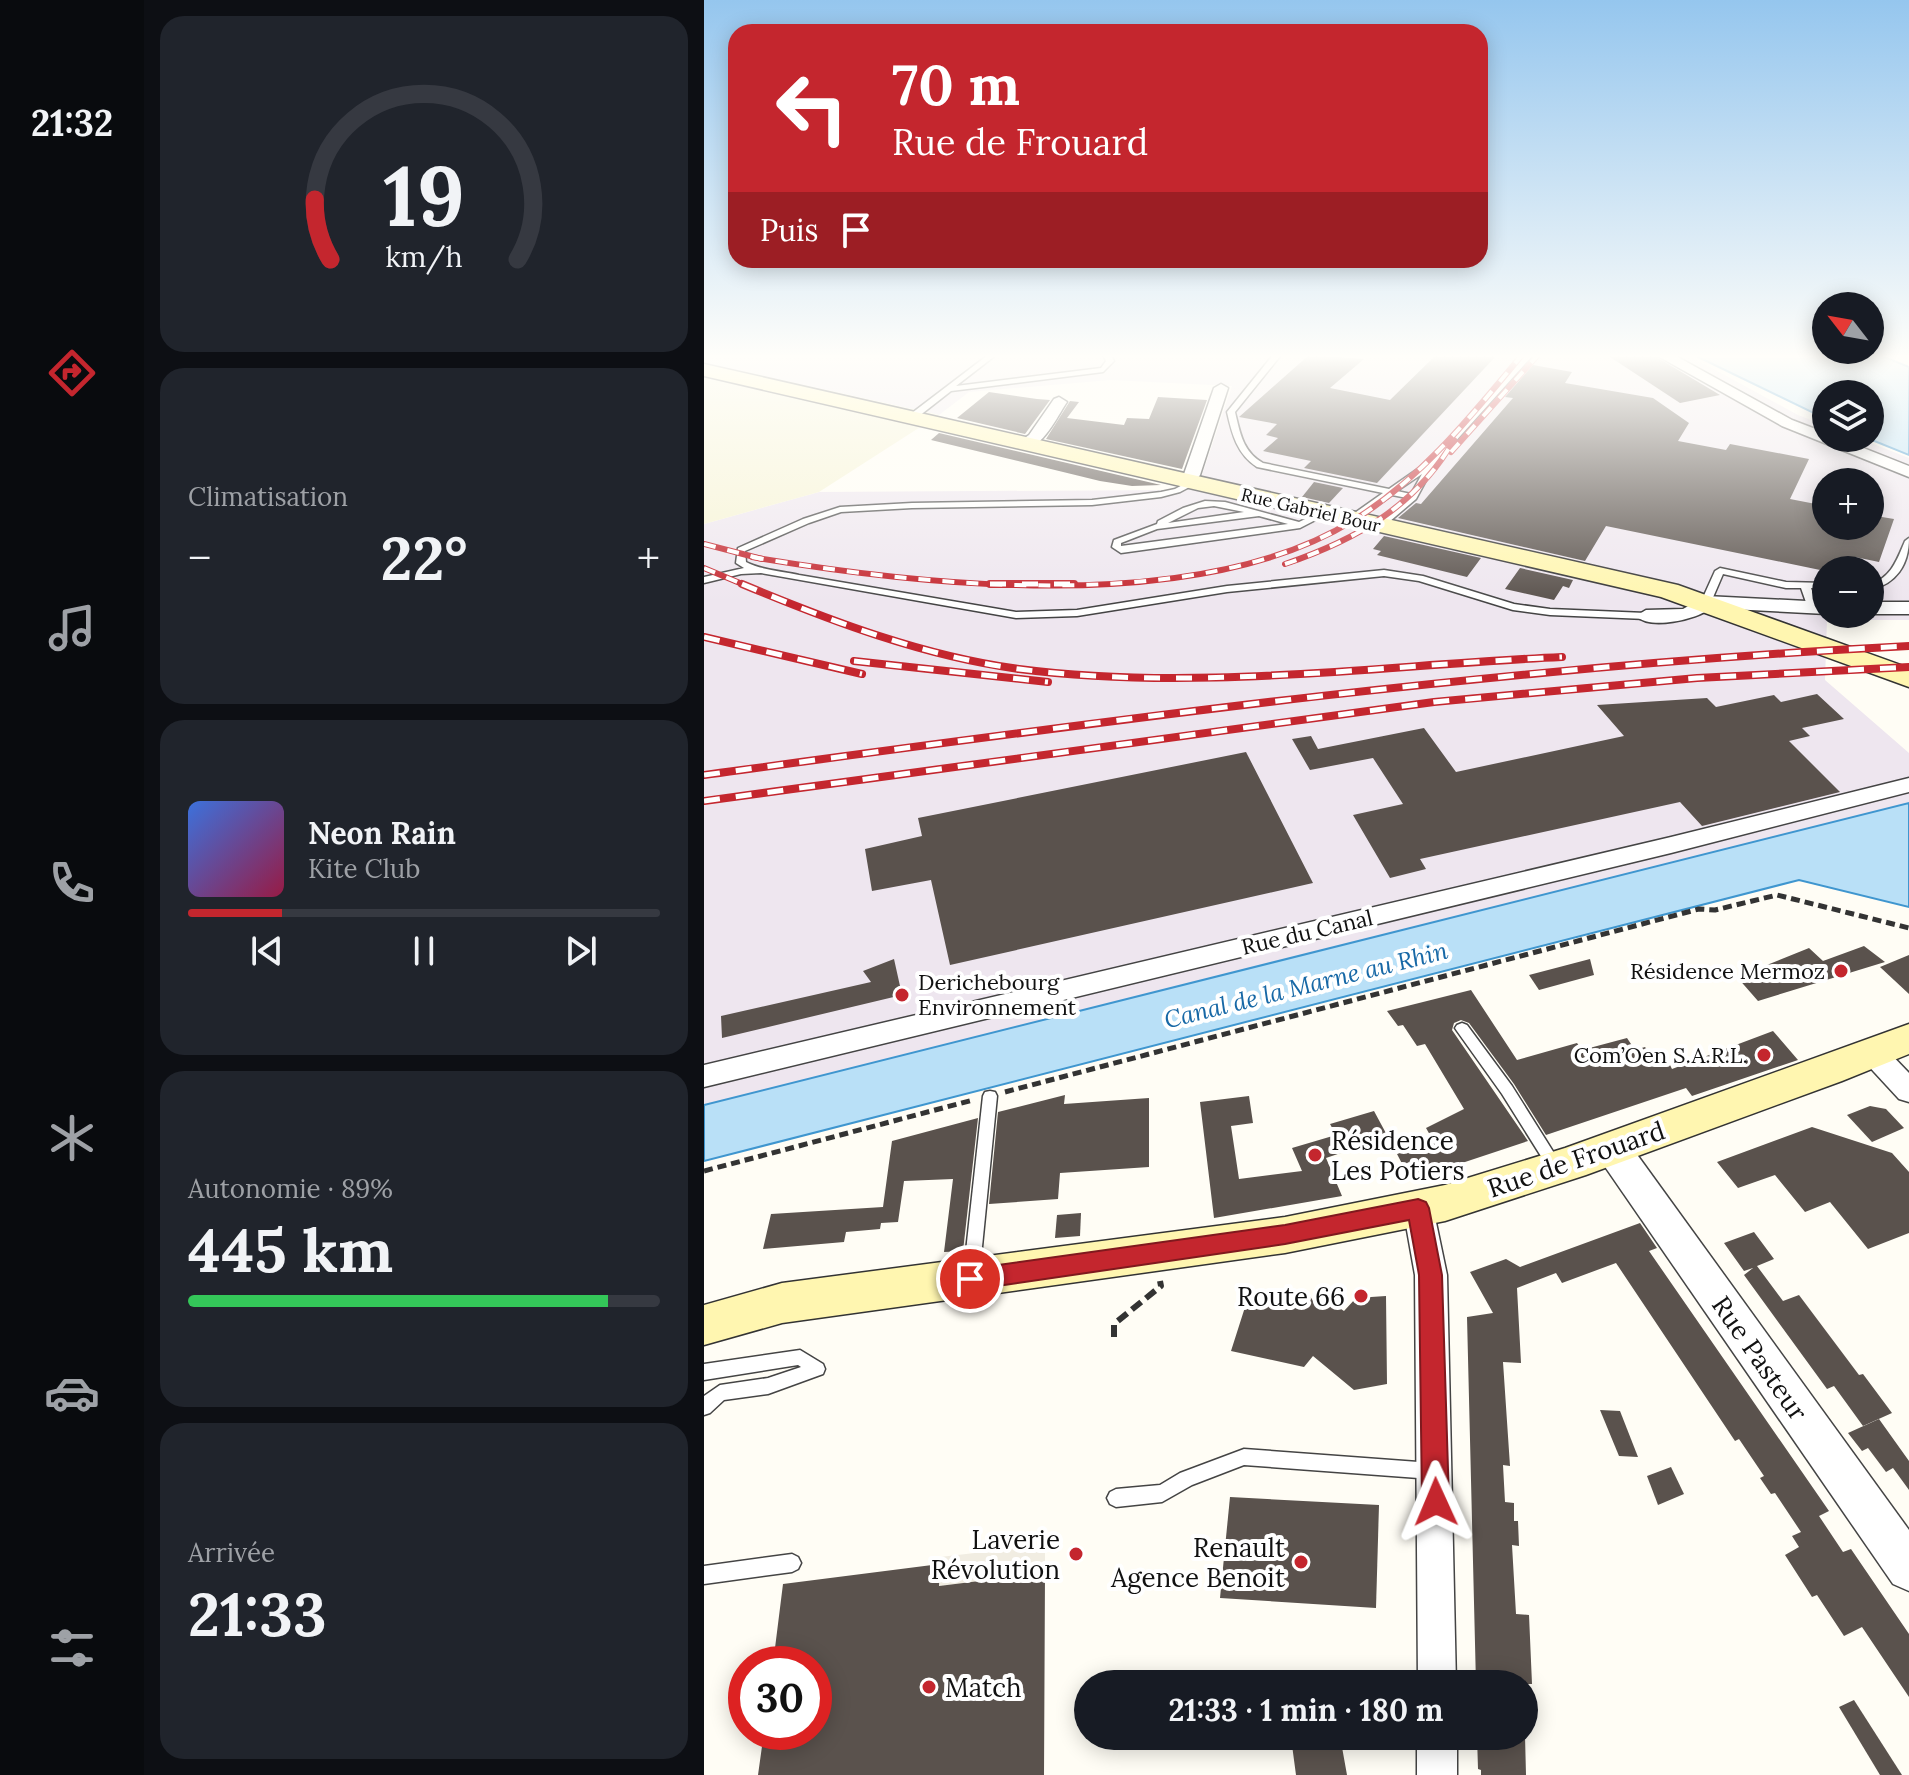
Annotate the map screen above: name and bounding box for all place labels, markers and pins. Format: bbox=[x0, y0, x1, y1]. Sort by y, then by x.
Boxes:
place label: Résidence Mermoz bbox=[1630, 957, 1825, 985]
marker: Résidence Mermoz bbox=[1832, 962, 1850, 980]
place label: Derichebourg Environnement bbox=[918, 968, 1077, 1021]
marker: Derichebourg Environnement bbox=[893, 986, 911, 1004]
place label: Com’Oen S.A.R.L. bbox=[1574, 1041, 1748, 1069]
marker: Com’Oen S.A.R.L. bbox=[1755, 1046, 1773, 1064]
place label: Résidence Les Potiers bbox=[1331, 1124, 1464, 1187]
marker: Résidence Les Potiers bbox=[1306, 1146, 1324, 1164]
pin bbox=[936, 1245, 1004, 1313]
place label: Route 66 bbox=[1237, 1280, 1345, 1313]
marker: Route 66 bbox=[1352, 1287, 1370, 1305]
place label: Laverie Révolution bbox=[931, 1523, 1060, 1586]
place label: Renault Agence Benoit bbox=[1110, 1531, 1285, 1594]
marker: Laverie Révolution bbox=[1067, 1545, 1085, 1563]
marker: Renault Agence Benoit bbox=[1292, 1553, 1310, 1571]
place label: Match bbox=[945, 1671, 1022, 1704]
marker: Match bbox=[920, 1678, 938, 1696]

